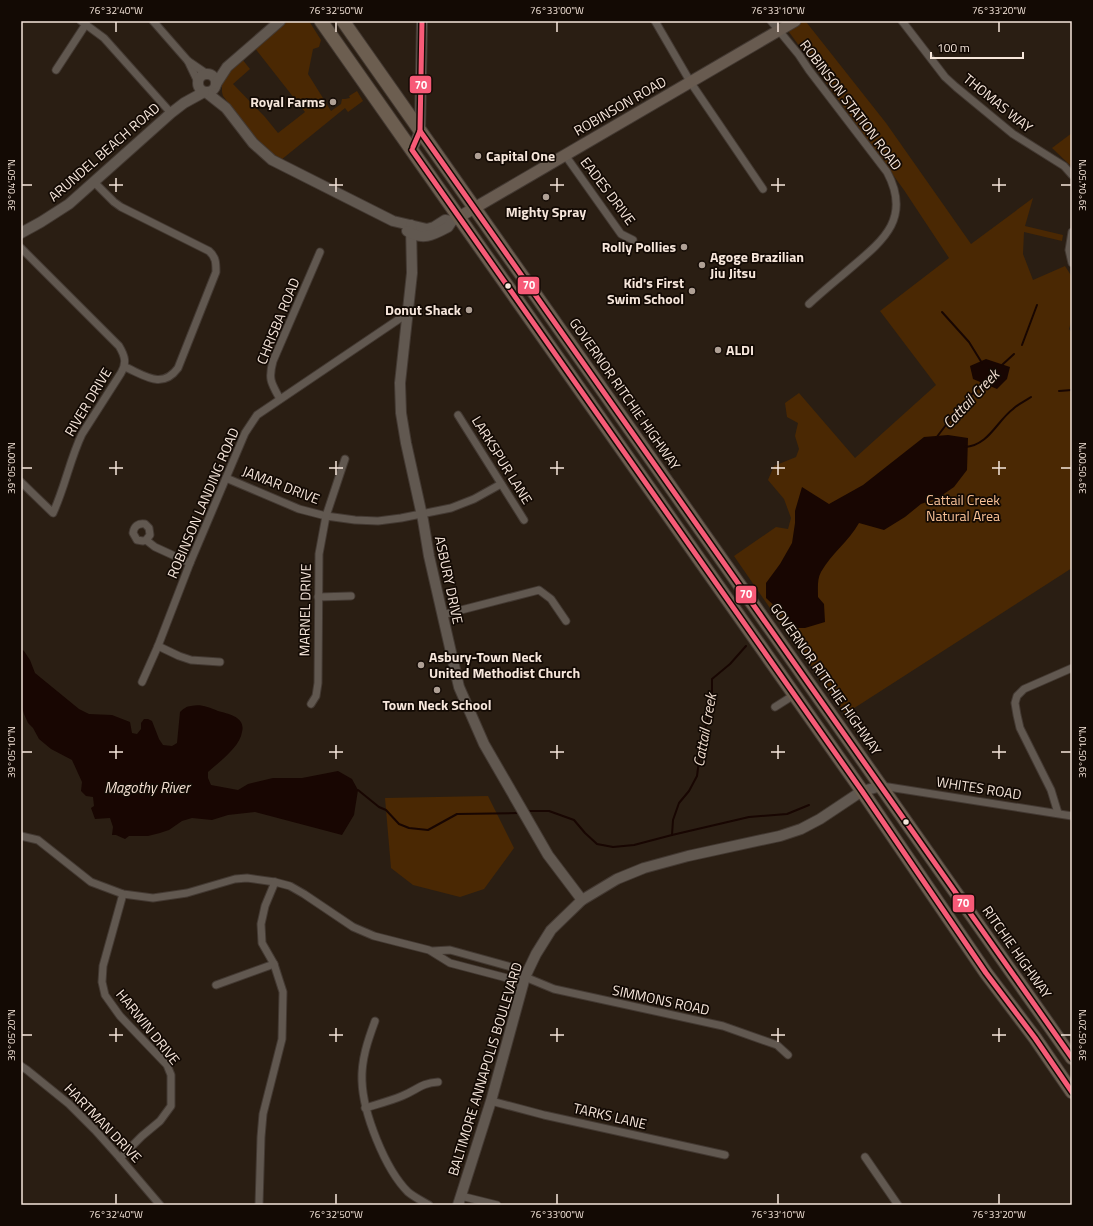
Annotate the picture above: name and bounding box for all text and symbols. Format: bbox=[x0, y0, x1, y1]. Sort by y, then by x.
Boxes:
text: 76°32'40"W bbox=[89, 3, 143, 18]
text: 76°32'50"W bbox=[309, 3, 363, 18]
text: 76°33'00"W bbox=[530, 3, 584, 18]
text: 76°33'10"W bbox=[751, 3, 805, 18]
text: 76°33'20"W bbox=[972, 3, 1026, 18]
scale bar bbox=[931, 34, 1023, 60]
street label: ROBINSON STATION ROAD bbox=[795, 35, 907, 174]
text: 100 m bbox=[937, 38, 970, 57]
street label: THOMAS WAY bbox=[959, 68, 1038, 138]
street label: ROBINSON ROAD bbox=[570, 71, 670, 141]
line badge: 70 bbox=[409, 75, 432, 94]
text: 70 bbox=[415, 77, 427, 93]
place label: Royal Farms bbox=[250, 91, 325, 112]
street label: ARUNDEL BEACH ROAD bbox=[43, 97, 164, 206]
marker: Royal Farms bbox=[328, 97, 338, 107]
place label: Capital One bbox=[486, 145, 555, 166]
marker: Capital One bbox=[473, 151, 483, 161]
street label: EADES DRIVE bbox=[576, 152, 641, 229]
text: 39°04'50"N bbox=[4, 159, 19, 211]
text: 39°04'50"N bbox=[1075, 159, 1090, 211]
marker: Mighty Spray bbox=[541, 192, 551, 202]
place label: Mighty Spray bbox=[506, 201, 586, 222]
place label: Rolly Pollies bbox=[602, 236, 676, 257]
marker: Rolly Pollies bbox=[679, 242, 689, 252]
place label: Agoge Brazilian Jiu Jitsu bbox=[710, 246, 804, 283]
marker: Agoge Brazilian Jiu Jitsu bbox=[697, 260, 707, 270]
place label: Kid's First Swim School bbox=[607, 272, 684, 309]
street label: CHRISBA ROAD bbox=[251, 274, 304, 367]
line badge: 70 bbox=[517, 276, 540, 295]
text: 70 bbox=[523, 277, 535, 293]
unlabelled marker bbox=[503, 281, 513, 291]
marker: Kid's First Swim School bbox=[687, 286, 697, 296]
place label: Donut Shack bbox=[385, 299, 462, 320]
marker: Donut Shack bbox=[464, 305, 474, 315]
street label: GOVERNOR RITCHIE HIGHWAY bbox=[565, 313, 686, 474]
place label: ALDI bbox=[726, 339, 754, 360]
marker: ALDI bbox=[713, 345, 723, 355]
water label: Cattail Creek bbox=[937, 362, 1006, 434]
street label: RIVER DRIVE bbox=[59, 363, 116, 440]
street label: LARKSPUR LANE bbox=[467, 412, 538, 508]
street label: ROBINSON LANDING ROAD bbox=[161, 424, 244, 581]
text: 39°05'00"N bbox=[4, 442, 19, 494]
text: 39°05'00"N bbox=[1075, 442, 1090, 494]
street label: JAMAR DRIVE bbox=[240, 460, 323, 509]
park label: Cattail Creek Natural Area bbox=[926, 489, 1000, 526]
street label: ASBURY DRIVE bbox=[430, 534, 469, 626]
street label: MARNEL DRIVE bbox=[293, 563, 316, 657]
line badge: 70 bbox=[735, 585, 757, 604]
text: 70 bbox=[740, 586, 752, 602]
street label: GOVERNOR RITCHIE HIGHWAY bbox=[766, 598, 887, 759]
place label: Asbury-Town Neck United Methodist Church bbox=[429, 646, 580, 683]
marker: Asbury-Town Neck United Methodist Church bbox=[416, 660, 426, 670]
marker: Town Neck School bbox=[432, 685, 442, 695]
water label: Cattail Creek bbox=[687, 689, 723, 768]
place label: Town Neck School bbox=[382, 694, 492, 715]
text: 39°05'10"N bbox=[4, 726, 19, 778]
text: 39°05'10"N bbox=[1075, 726, 1090, 778]
street label: WHITES ROAD bbox=[935, 770, 1023, 805]
water label: Magothy River bbox=[104, 776, 192, 799]
unlabelled marker bbox=[901, 817, 911, 827]
line badge: 70 bbox=[952, 894, 975, 913]
text: 70 bbox=[957, 895, 969, 911]
street label: RITCHIE HIGHWAY bbox=[978, 901, 1057, 1003]
street label: BALTIMORE ANNAPOLIS BOULEVARD bbox=[442, 959, 527, 1178]
street label: SIMMONS ROAD bbox=[611, 979, 712, 1020]
street label: HARWIN DRIVE bbox=[111, 984, 186, 1069]
text: 39°05'20"N bbox=[4, 1009, 19, 1061]
text: 39°05'20"N bbox=[1075, 1009, 1090, 1061]
street label: HARTMAN DRIVE bbox=[60, 1078, 147, 1167]
street label: TARKS LANE bbox=[571, 1097, 649, 1134]
text: 76°32'40"W bbox=[89, 1207, 143, 1222]
text: 76°32'50"W bbox=[309, 1207, 363, 1222]
text: 76°33'00"W bbox=[530, 1207, 584, 1222]
text: 76°33'10"W bbox=[751, 1207, 805, 1222]
text: 76°33'20"W bbox=[972, 1207, 1026, 1222]

